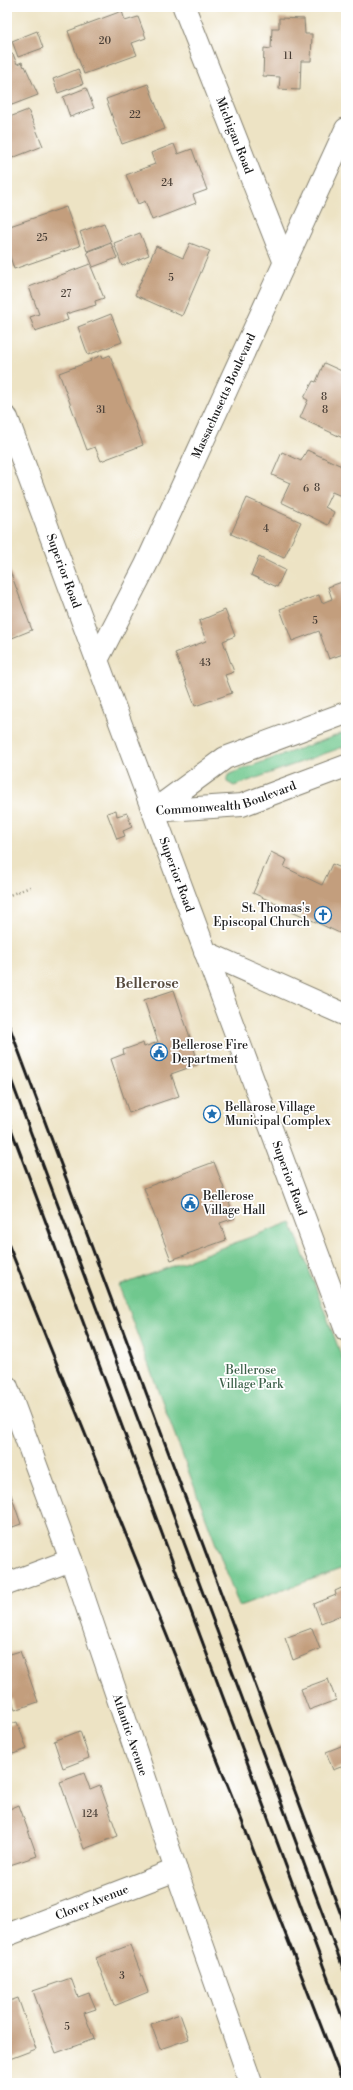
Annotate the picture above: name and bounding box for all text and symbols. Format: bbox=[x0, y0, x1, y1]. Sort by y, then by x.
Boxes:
house number: 20 bbox=[99, 35, 112, 47]
house number: 11 bbox=[284, 50, 293, 62]
street label: Michigan Road bbox=[212, 95, 256, 176]
house number: 22 bbox=[129, 109, 141, 121]
house number: 24 bbox=[161, 177, 173, 189]
house number: 25 bbox=[36, 232, 48, 244]
house number: 5 bbox=[168, 272, 174, 284]
house number: 27 bbox=[61, 288, 71, 300]
street label: Massachusetts Boulevard bbox=[189, 331, 259, 461]
house number: 8 bbox=[321, 391, 327, 403]
house number: 31 bbox=[96, 404, 106, 416]
house number: 8 bbox=[322, 404, 328, 416]
house number: 8 bbox=[314, 482, 320, 494]
house number: 6 bbox=[303, 483, 309, 495]
house number: 4 bbox=[263, 523, 269, 535]
street label: Superior Road bbox=[43, 532, 84, 610]
house number: 5 bbox=[312, 615, 318, 627]
house number: 43 bbox=[199, 657, 211, 669]
street label: Commonwealth Boulevard bbox=[155, 778, 298, 819]
street label: Superior Road bbox=[156, 835, 197, 914]
place label: St. Thomas's Episcopal Church bbox=[213, 901, 310, 930]
church icon: St. Thomas's Episcopal Church bbox=[313, 905, 333, 925]
district label: Bellerose bbox=[115, 975, 179, 993]
place label: Bellerose Fire Department bbox=[171, 1038, 248, 1067]
public building icon: Bellerose Fire Department bbox=[149, 1042, 169, 1062]
place label: Bellarose Village Municipal Complex bbox=[224, 1100, 332, 1129]
place icon: Bellarose Village Municipal Complex bbox=[202, 1104, 222, 1124]
street label: Superior Road bbox=[268, 1139, 310, 1218]
place label: Bellerose Village Hall bbox=[202, 1189, 266, 1218]
public building icon: Bellerose Village Hall bbox=[180, 1193, 200, 1213]
park label: Bellerose Village Park bbox=[218, 1363, 284, 1392]
street label: Atlantic Avenue bbox=[109, 1691, 151, 1778]
house number: 124 bbox=[82, 1808, 98, 1820]
street label: Clover Avenue bbox=[53, 1882, 131, 1924]
house number: 3 bbox=[119, 1970, 125, 1982]
house number: 5 bbox=[64, 2021, 70, 2033]

